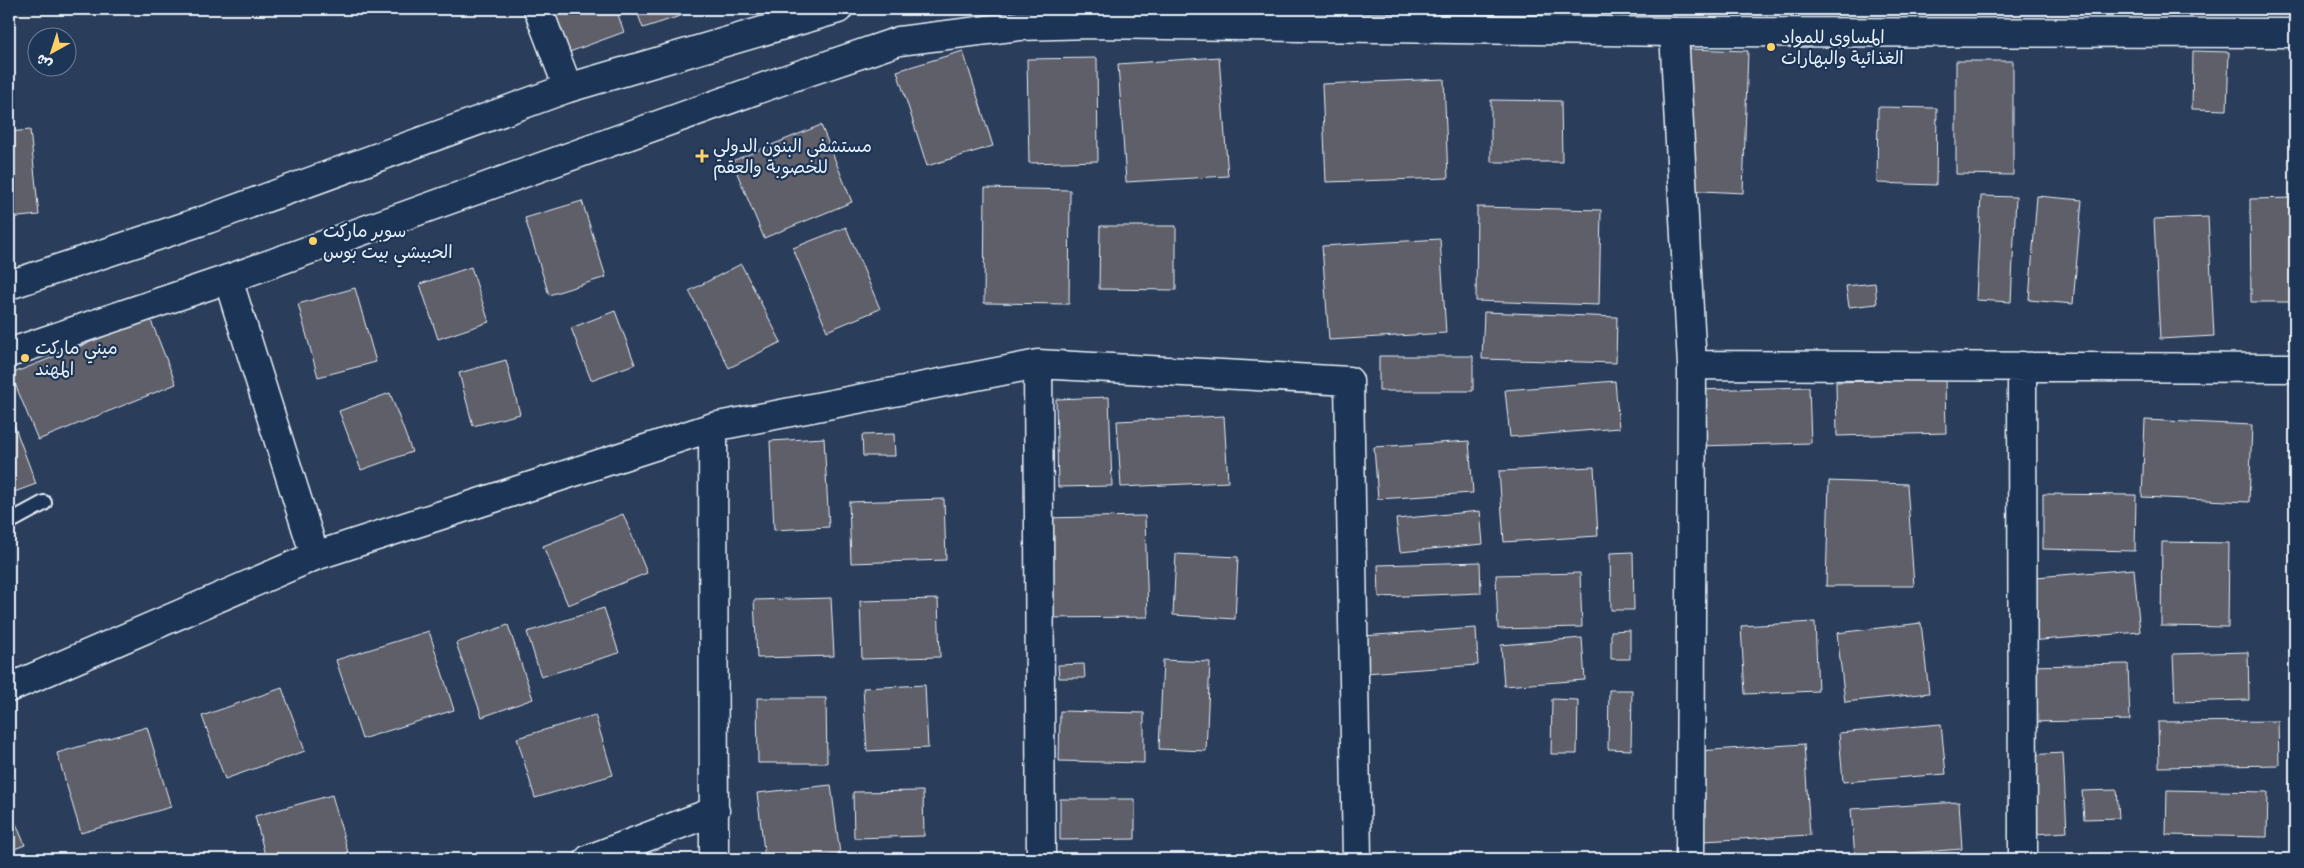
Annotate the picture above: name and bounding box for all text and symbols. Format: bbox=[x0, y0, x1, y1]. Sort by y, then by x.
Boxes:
place label: المساوى للمواد الغذائية والبهارات bbox=[1781, 26, 1904, 69]
north arrow bbox=[28, 28, 78, 78]
marker: المساوى للمواد الغذائية والبهارات bbox=[1765, 41, 1777, 53]
text: ش bbox=[33, 50, 55, 73]
place label: مستشفى البنون الدولي للخصوبة والعقم bbox=[713, 135, 872, 181]
marker: مستشفى البنون الدولي للخصوبة والعقم bbox=[695, 149, 709, 163]
place label: سوبر ماركت الحبيشي بيت بوس bbox=[323, 220, 453, 268]
marker: سوبر ماركت الحبيشي بيت بوس bbox=[307, 235, 319, 247]
place label: ميني ماركت المهند bbox=[35, 337, 118, 380]
marker: ميني ماركت المهند bbox=[19, 352, 31, 364]

